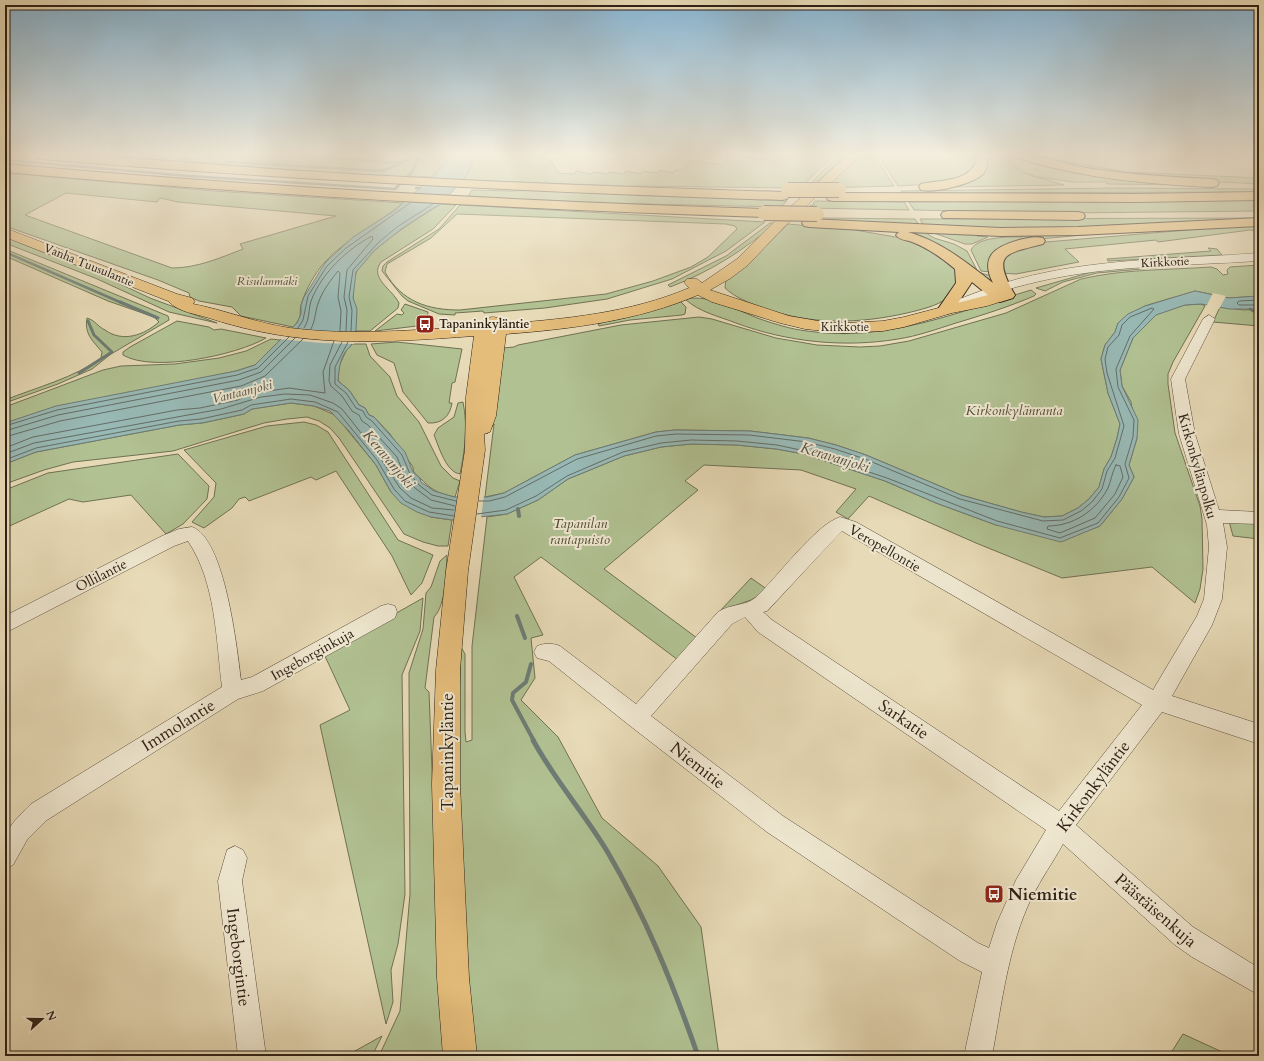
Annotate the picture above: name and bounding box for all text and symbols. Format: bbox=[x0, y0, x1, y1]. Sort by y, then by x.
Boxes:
street label: Vanha Tuusulantie bbox=[41, 240, 137, 290]
street label: Kirkkotie bbox=[1140, 253, 1190, 271]
park label: Risulanmäki bbox=[237, 273, 298, 289]
bus stop icon: Tapaninkyläntie bbox=[414, 313, 436, 335]
place label: Tapaninkyläntie bbox=[439, 316, 530, 332]
street label: Kirkkotie bbox=[821, 319, 869, 335]
water label: Vantaanjoki bbox=[210, 376, 274, 408]
park label: Kirkonkylänranta bbox=[965, 401, 1063, 420]
street label: Kirkonkylänpolku bbox=[1173, 411, 1222, 521]
water label: Keravanjoki bbox=[359, 425, 420, 493]
water label: Keravanjoki bbox=[798, 437, 873, 477]
park label: Tapanilan rantapuisto bbox=[550, 514, 611, 549]
street label: Veropellontie bbox=[845, 520, 924, 577]
street label: Ollilantie bbox=[72, 554, 130, 596]
street label: Ingeborginkuja bbox=[267, 624, 357, 685]
street label: Tapaninkyläntie bbox=[436, 693, 459, 811]
street label: Immolantie bbox=[137, 694, 220, 757]
street label: Sarkatie bbox=[874, 694, 934, 745]
street label: Kirkonkyläntie bbox=[1051, 736, 1135, 837]
street label: Niemitie bbox=[665, 737, 730, 794]
street label: Päästäisenkuja bbox=[1110, 868, 1202, 953]
bus stop icon: Niemitie bbox=[983, 883, 1005, 905]
place label: Niemitie bbox=[1008, 883, 1077, 906]
street label: Ingeborgintie bbox=[221, 906, 256, 1008]
north arrow bbox=[22, 999, 62, 1039]
text: N bbox=[42, 1008, 60, 1023]

